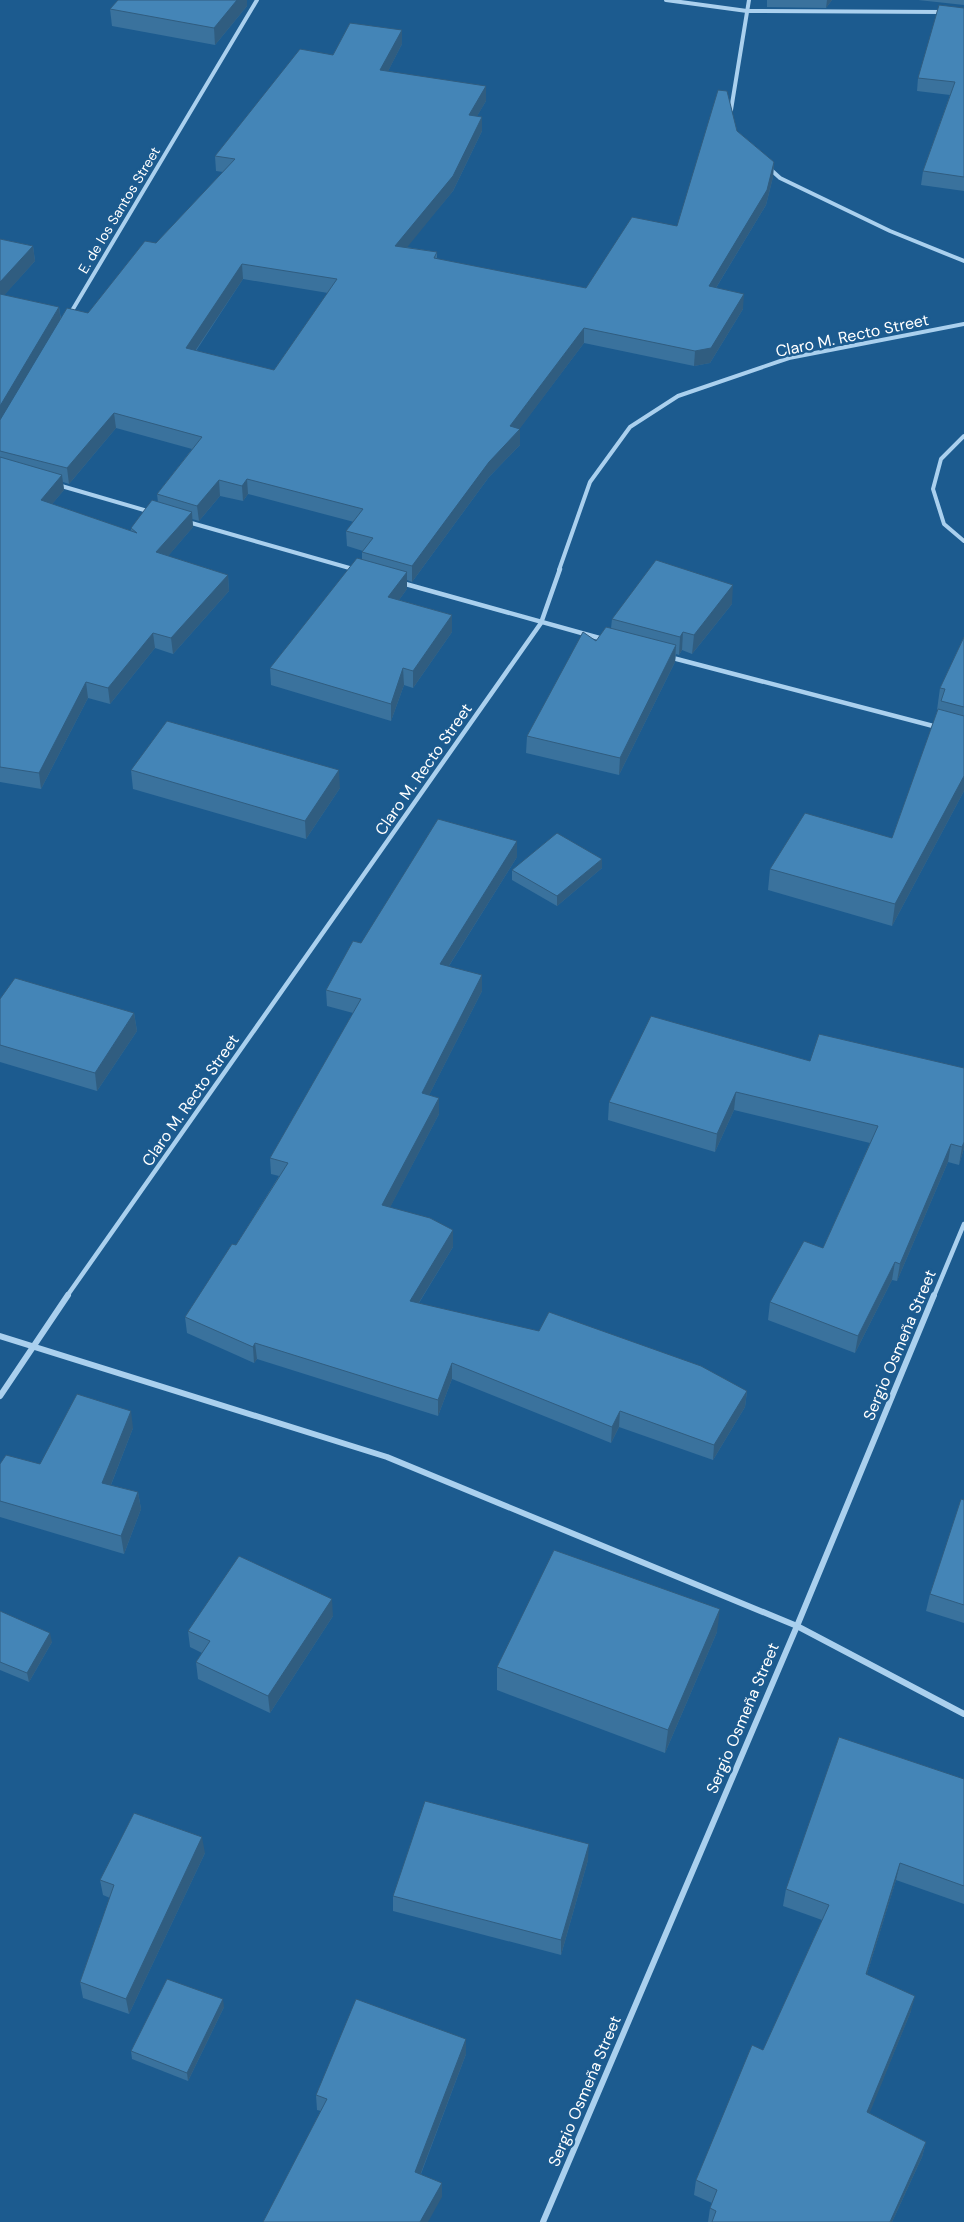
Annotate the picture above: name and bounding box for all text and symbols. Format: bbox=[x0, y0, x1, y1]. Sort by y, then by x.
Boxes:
street label: E. de los Santos Street bbox=[74, 143, 164, 277]
street label: Claro M. Recto Street bbox=[774, 309, 931, 362]
street label: Claro M. Recto Street bbox=[370, 699, 477, 839]
street label: Claro M. Recto Street bbox=[137, 1030, 244, 1170]
street label: Sergio Osmeña Street bbox=[858, 1267, 941, 1424]
street label: Sergio Osmeña Street bbox=[701, 1640, 784, 1797]
street label: Sergio Osmeña Street bbox=[543, 2013, 626, 2170]

